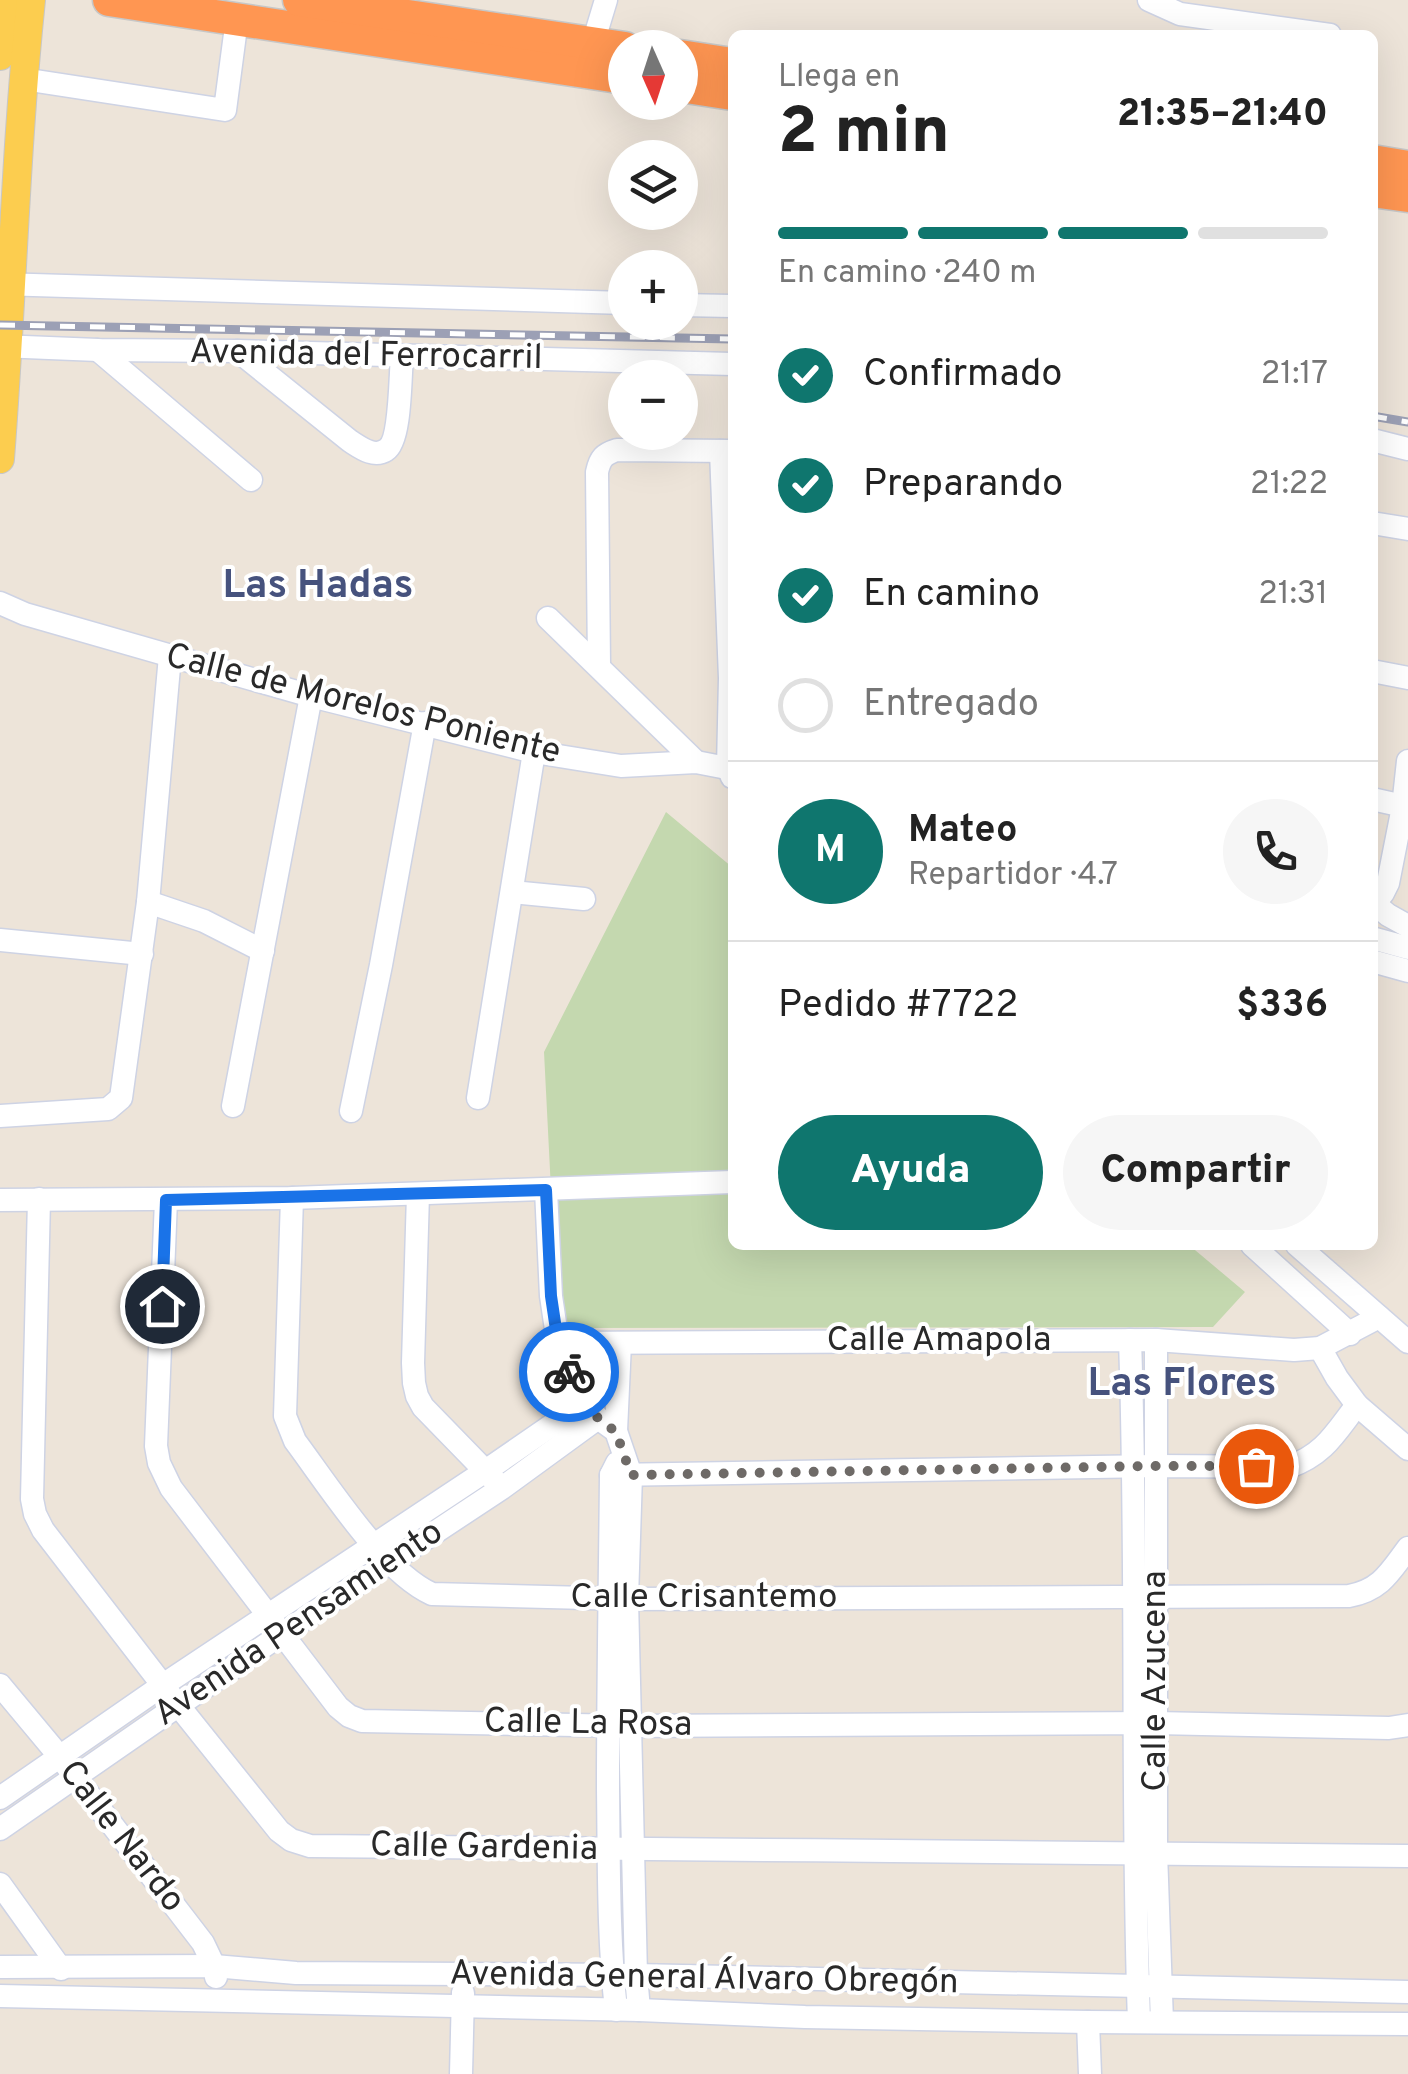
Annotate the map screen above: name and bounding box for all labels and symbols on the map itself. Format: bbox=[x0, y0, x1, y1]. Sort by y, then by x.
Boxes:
north arrow bbox=[608, 30, 698, 120]
street label: Avenida del Ferrocarril bbox=[189, 331, 543, 381]
district label: Las Hadas bbox=[222, 562, 414, 612]
street label: Calle de Morelos Poniente bbox=[161, 635, 565, 775]
pin bbox=[120, 1264, 205, 1349]
street label: Calle Amapola bbox=[827, 1319, 1051, 1363]
courier bbox=[519, 1322, 619, 1422]
district label: Las Flores bbox=[1088, 1360, 1276, 1410]
pin bbox=[1214, 1424, 1299, 1509]
street label: Avenida Pensamiento bbox=[146, 1511, 452, 1737]
street label: Calle Azucena bbox=[1134, 1570, 1178, 1792]
street label: Calle Crisantemo bbox=[570, 1576, 838, 1620]
street label: Calle La Rosa bbox=[483, 1700, 693, 1748]
street label: Calle Nardo bbox=[48, 1752, 194, 1922]
street label: Calle Gardenia bbox=[370, 1824, 598, 1872]
street label: Avenida General Álvaro Obregón bbox=[449, 1952, 959, 2005]

